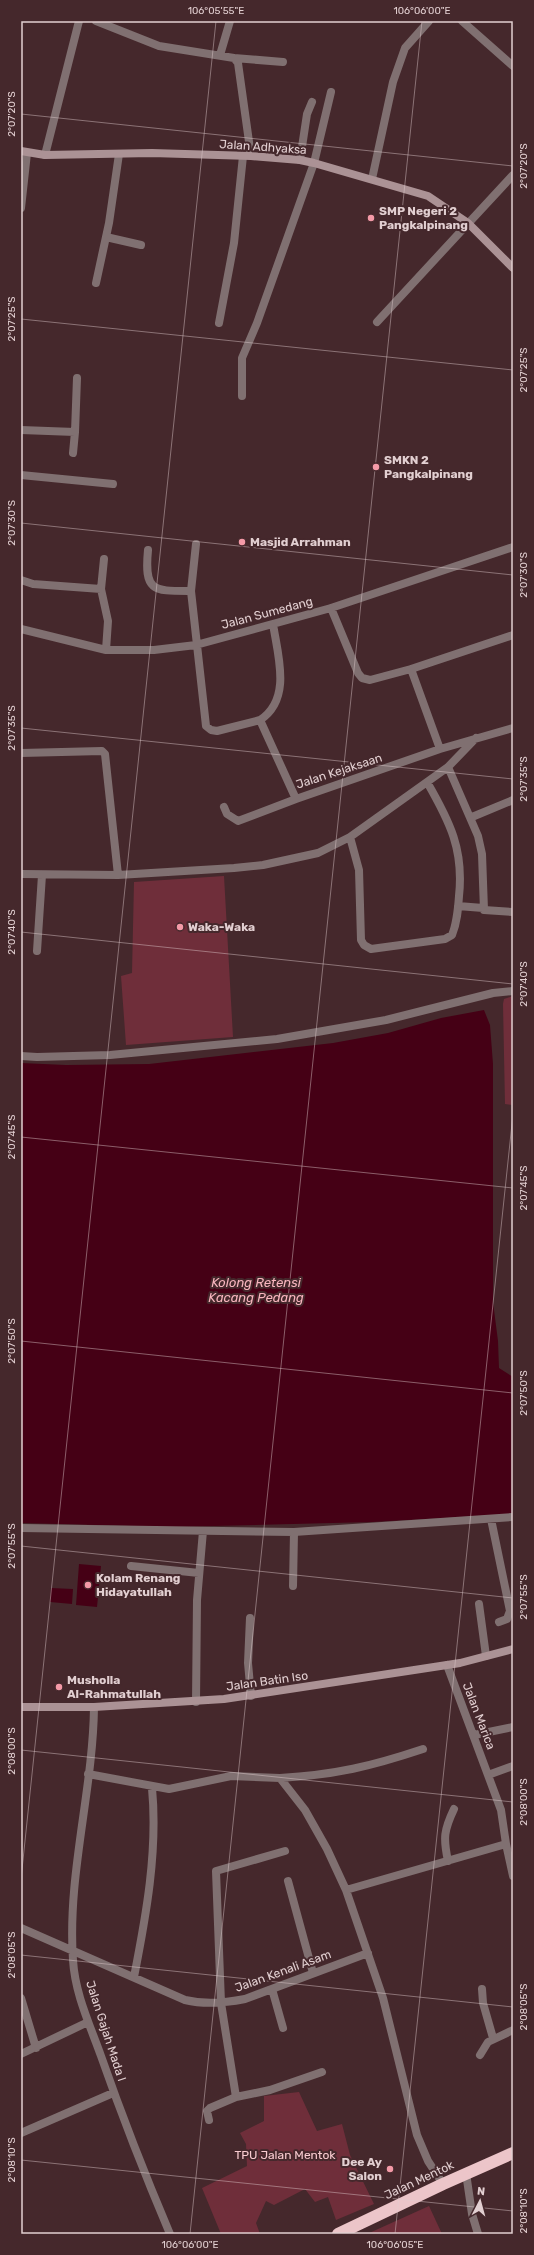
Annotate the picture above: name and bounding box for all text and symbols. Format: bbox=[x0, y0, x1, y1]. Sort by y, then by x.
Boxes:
text: 106°05'55"E bbox=[188, 5, 244, 17]
text: 106°06'00"E bbox=[393, 5, 451, 17]
text: 2°07'20"S bbox=[6, 91, 18, 137]
street label: Jalan Adhyaksa bbox=[219, 137, 307, 157]
text: 2°07'20"S bbox=[518, 143, 530, 189]
place label: SMP Negeri 2 Pangkalpinang bbox=[379, 204, 468, 232]
marker: SMP Negeri 2 Pangkalpinang bbox=[366, 213, 376, 223]
text: 2°07'25"S bbox=[6, 296, 18, 342]
text: 2°07'25"S bbox=[518, 347, 530, 393]
place label: SMKN 2 Pangkalpinang bbox=[384, 453, 473, 481]
marker: SMKN 2 Pangkalpinang bbox=[371, 462, 381, 472]
text: 2°07'30"S bbox=[6, 500, 18, 546]
place label: Masjid Arrahman bbox=[250, 535, 351, 549]
marker: Masjid Arrahman bbox=[237, 537, 247, 547]
text: 2°07'30"S bbox=[518, 552, 530, 598]
street label: Jalan Sumedang bbox=[220, 594, 314, 632]
text: 2°07'35"S bbox=[6, 705, 18, 751]
street label: Jalan Kejaksaan bbox=[294, 750, 384, 792]
text: 2°07'35"S bbox=[518, 756, 530, 802]
text: 2°07'40"S bbox=[6, 909, 18, 955]
place label: Waka-Waka bbox=[188, 920, 255, 934]
marker: Waka-Waka bbox=[175, 922, 185, 932]
text: 2°07'40"S bbox=[518, 961, 530, 1007]
text: 2°07'45"S bbox=[6, 1114, 18, 1160]
text: 2°07'45"S bbox=[518, 1165, 530, 1211]
water label: Kolong Retensi Kacang Pedang bbox=[208, 1275, 304, 1306]
text: 2°07'50"S bbox=[6, 1318, 18, 1364]
text: 2°07'50"S bbox=[518, 1370, 530, 1416]
text: 2°07'55"S bbox=[6, 1523, 18, 1569]
place label: Kolam Renang Hidayatullah bbox=[96, 1571, 180, 1599]
text: 2°07'55"S bbox=[518, 1574, 530, 1620]
marker: Kolam Renang Hidayatullah bbox=[83, 1580, 93, 1590]
street label: Jalan Batin Iso bbox=[225, 1668, 309, 1694]
place label: Musholla Al-Rahmatullah bbox=[67, 1673, 161, 1701]
street label: Jalan Marica bbox=[460, 1680, 498, 1752]
marker: Musholla Al-Rahmatullah bbox=[54, 1682, 64, 1692]
text: 2°08'00"S bbox=[6, 1727, 18, 1775]
text: 2°08'00"S bbox=[518, 1778, 530, 1826]
text: 2°08'05"S bbox=[6, 1932, 18, 1978]
street label: Jalan Kenali Asam bbox=[233, 1947, 333, 1995]
street label: Jalan Gajah Mada I bbox=[83, 1979, 129, 2083]
text: 2°08'05"S bbox=[518, 1984, 530, 2030]
text: 2°08'10"S bbox=[6, 2137, 18, 2183]
park label: TPU Jalan Mentok bbox=[234, 2148, 336, 2162]
place label: Dee Ay Salon bbox=[342, 2155, 382, 2183]
street label: Jalan Mentok bbox=[382, 2157, 457, 2202]
marker: Dee Ay Salon bbox=[385, 2164, 395, 2174]
north arrow bbox=[460, 2181, 500, 2221]
text: N bbox=[476, 2185, 486, 2198]
text: 2°08'10"S bbox=[518, 2188, 530, 2234]
text: 106°06'00"E bbox=[161, 2239, 219, 2251]
text: 106°06'05"E bbox=[367, 2239, 423, 2251]

